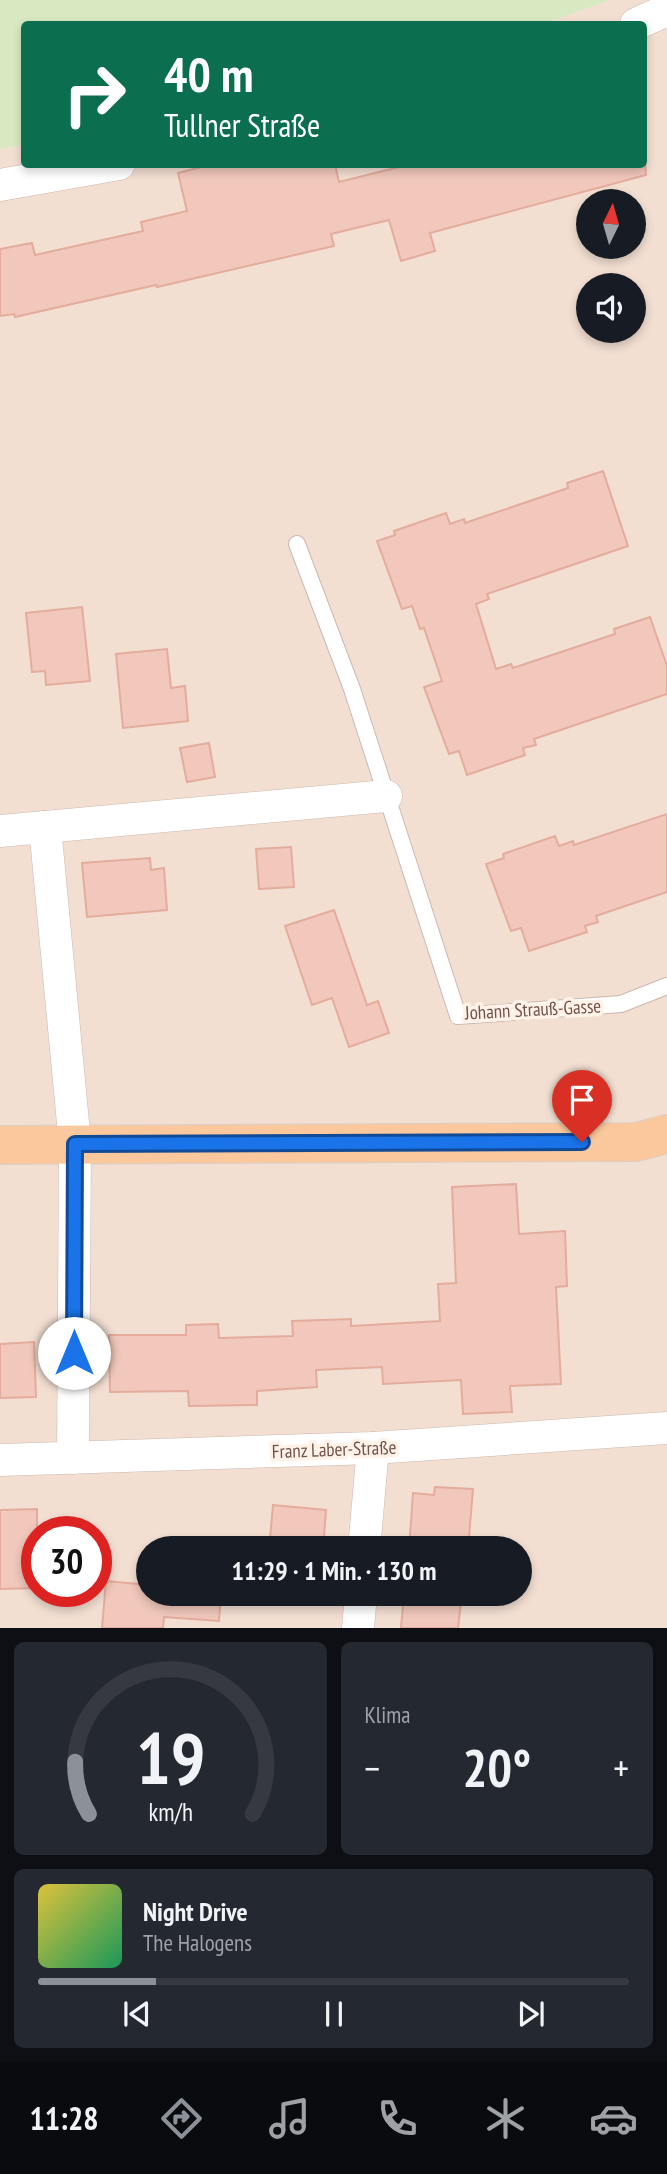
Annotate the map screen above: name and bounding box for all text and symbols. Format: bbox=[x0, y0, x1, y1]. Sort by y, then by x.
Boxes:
text: 40 m bbox=[164, 42, 253, 106]
icon: right bbox=[49, 49, 140, 140]
text: Tullner Straße bbox=[164, 104, 320, 146]
north arrow bbox=[576, 189, 646, 259]
map controls bbox=[576, 189, 646, 343]
button: sound bbox=[576, 273, 646, 343]
street label: Johann Strauß-Gasse bbox=[463, 993, 602, 1025]
pin bbox=[552, 1070, 612, 1142]
icon: arrive bbox=[563, 1081, 601, 1119]
position arrow bbox=[37, 1316, 111, 1390]
street label: Franz Laber-Straße bbox=[271, 1435, 397, 1463]
speed limit sign: 30 bbox=[21, 1516, 112, 1607]
text: 11:29 · 1 Min. · 130 m bbox=[232, 1554, 436, 1587]
text: Klima bbox=[365, 1700, 410, 1729]
text: 19 bbox=[135, 1711, 205, 1805]
text: 20° bbox=[462, 1734, 531, 1801]
text: − bbox=[365, 1743, 380, 1792]
text: + bbox=[613, 1743, 629, 1792]
text: km/h bbox=[148, 1796, 192, 1828]
text: Night Drive bbox=[143, 1895, 248, 1928]
text: The Halogens bbox=[143, 1928, 252, 1957]
icon: previous bbox=[118, 1995, 156, 2033]
icon: pause bbox=[315, 1995, 353, 2033]
icon: next bbox=[512, 1995, 550, 2033]
icon: directions bbox=[157, 2094, 206, 2143]
icon: music bbox=[265, 2094, 314, 2143]
icon: phone bbox=[373, 2094, 422, 2143]
icon: climate bbox=[481, 2094, 530, 2143]
icon: car bbox=[589, 2094, 638, 2143]
text: 11:28 bbox=[29, 2097, 99, 2139]

